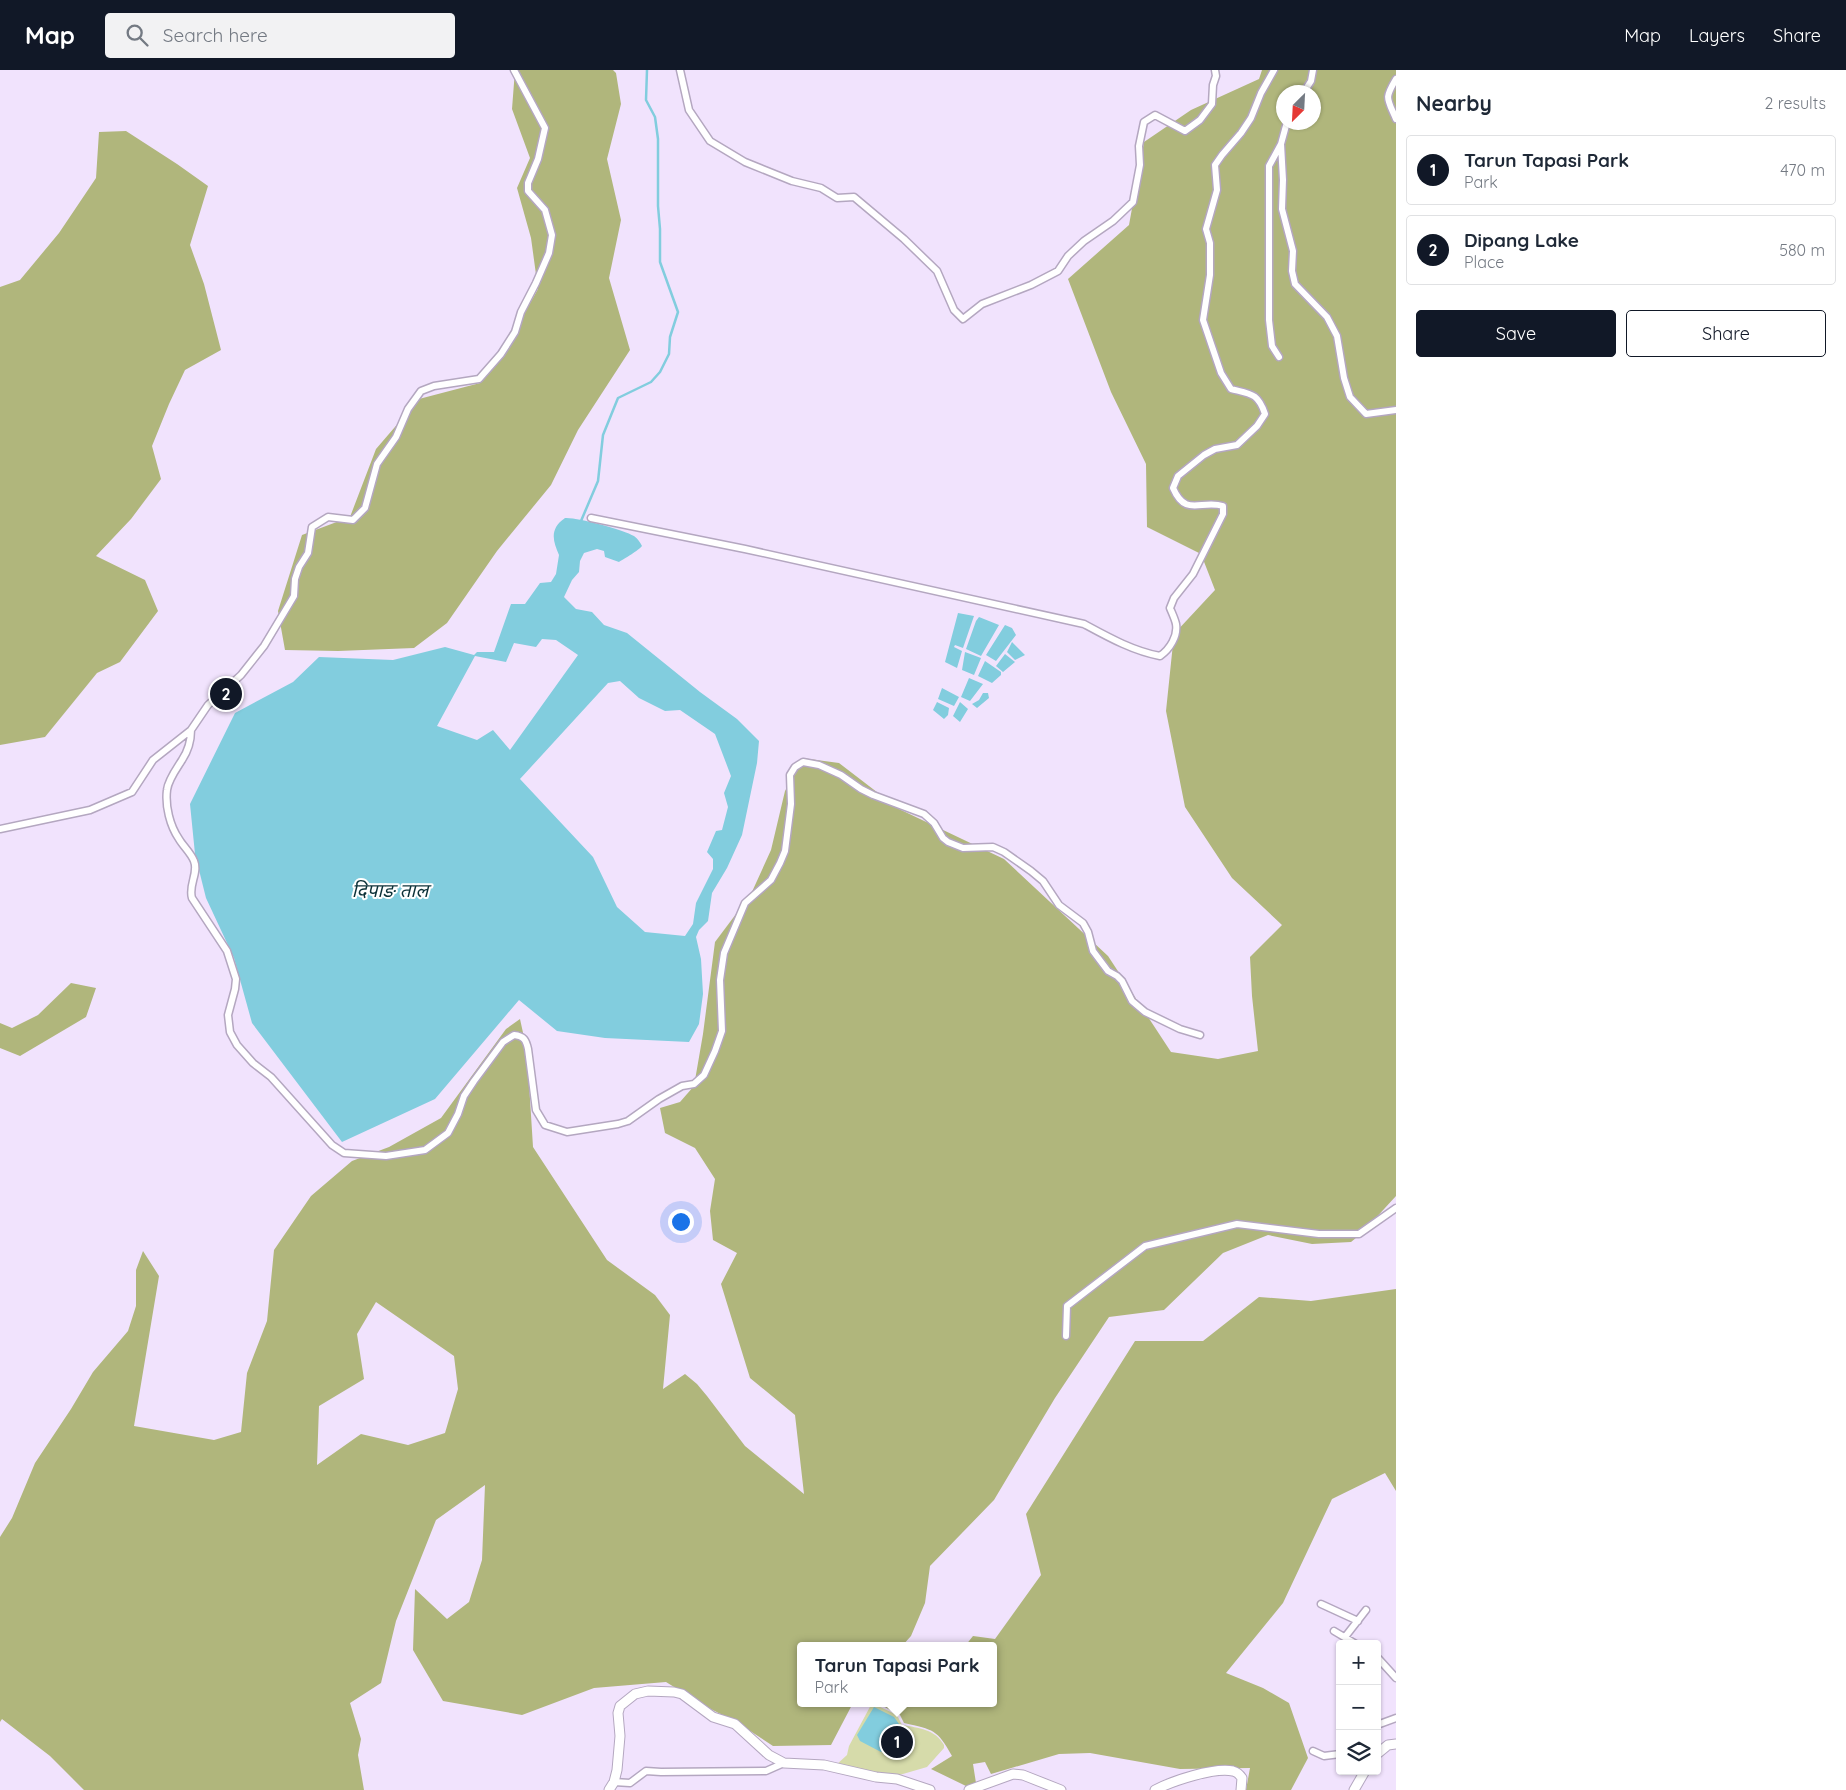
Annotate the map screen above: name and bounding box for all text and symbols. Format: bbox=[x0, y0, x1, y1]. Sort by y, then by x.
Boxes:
search box bbox=[105, 13, 455, 58]
text: Map bbox=[25, 20, 75, 50]
icon: search bbox=[123, 21, 151, 49]
text: Search here bbox=[163, 23, 268, 47]
text: Map bbox=[1624, 24, 1661, 47]
text: Layers bbox=[1689, 24, 1745, 47]
text: Share bbox=[1773, 24, 1821, 47]
north arrow bbox=[1276, 85, 1321, 130]
text: Nearby bbox=[1416, 90, 1492, 116]
text: 2 results bbox=[1764, 93, 1826, 113]
text: Tarun Tapasi Park bbox=[1464, 148, 1629, 172]
text: 1 bbox=[1430, 160, 1436, 180]
text: 470 m bbox=[1780, 160, 1825, 180]
text: Park bbox=[1464, 172, 1498, 192]
text: Dipang Lake bbox=[1464, 228, 1579, 252]
text: 2 bbox=[1428, 240, 1438, 260]
text: 580 m bbox=[1779, 240, 1825, 260]
text: Place bbox=[1464, 252, 1504, 272]
button: Save bbox=[1416, 310, 1616, 357]
button: Share bbox=[1626, 310, 1826, 357]
pin: 2 bbox=[210, 675, 242, 713]
water label: दिपाङ ताल bbox=[352, 878, 432, 902]
your location bbox=[668, 1209, 694, 1235]
map controls bbox=[1336, 1640, 1381, 1775]
button: + bbox=[1336, 1640, 1381, 1685]
popup bbox=[797, 1642, 997, 1707]
text: Tarun Tapasi Park bbox=[814, 1653, 980, 1677]
text: Park bbox=[814, 1677, 848, 1697]
button: − bbox=[1336, 1685, 1381, 1730]
pin: 1 bbox=[881, 1723, 913, 1761]
button: layers bbox=[1336, 1730, 1381, 1775]

